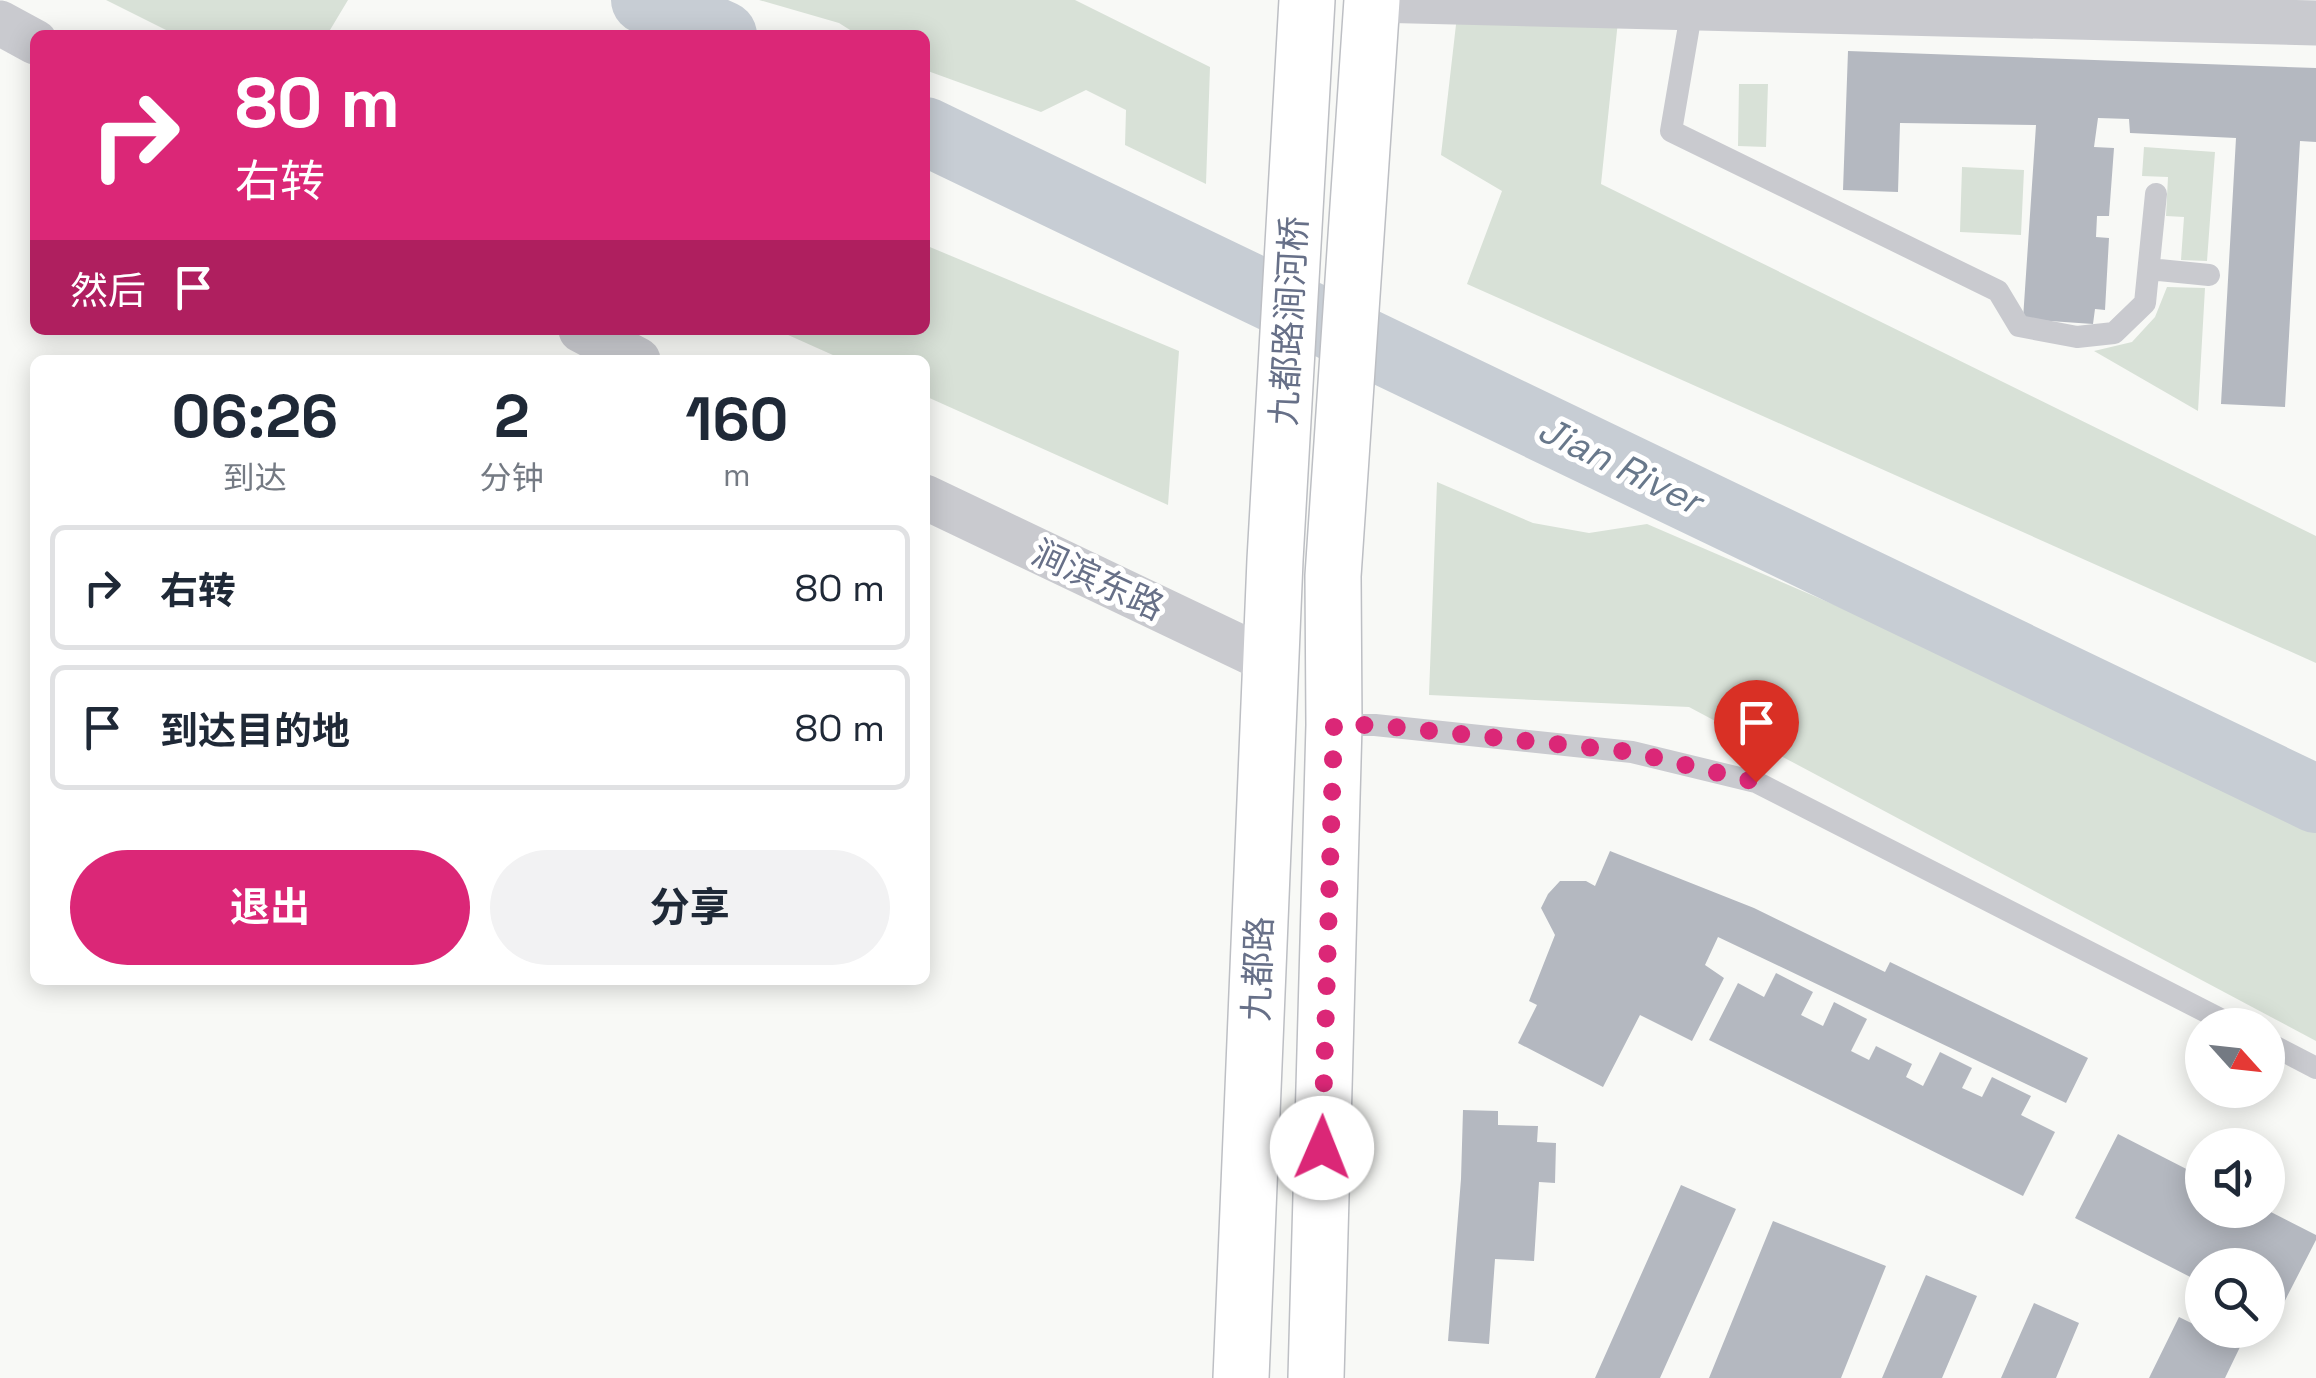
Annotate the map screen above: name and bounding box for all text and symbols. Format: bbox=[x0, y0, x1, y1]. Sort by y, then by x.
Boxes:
text: 80 m bbox=[235, 58, 400, 147]
icon: right bbox=[70, 70, 200, 200]
text: 右转 bbox=[235, 153, 325, 210]
street label: 九都路涧河桥 bbox=[1262, 215, 1316, 427]
icon: arrive bbox=[166, 260, 221, 315]
text: 然后 bbox=[70, 267, 146, 315]
text: 06:26 bbox=[172, 378, 338, 455]
text: 2 bbox=[494, 378, 530, 455]
text: 160 bbox=[685, 381, 788, 458]
water label: Jian River bbox=[1530, 405, 1713, 527]
text: m bbox=[723, 455, 751, 495]
text: 到达 bbox=[223, 458, 287, 498]
text: 分钟 bbox=[480, 458, 544, 498]
street label: 涧滨东路 bbox=[1025, 530, 1171, 630]
icon: right bbox=[75, 560, 130, 615]
text: 80 m bbox=[795, 564, 885, 612]
text: 右转 bbox=[160, 567, 236, 615]
pin bbox=[1714, 680, 1799, 783]
icon: arrive bbox=[1729, 695, 1784, 750]
icon: arrive bbox=[75, 700, 130, 755]
text: 80 m bbox=[795, 704, 885, 752]
text: 到达目的地 bbox=[160, 707, 350, 755]
button: 退出 bbox=[70, 850, 470, 965]
button: 分享 bbox=[490, 850, 890, 965]
street label: 九都路 bbox=[1234, 916, 1282, 1022]
north arrow bbox=[2185, 1008, 2285, 1108]
map controls bbox=[2185, 1008, 2285, 1348]
position arrow bbox=[1270, 1096, 1374, 1200]
button: sound bbox=[2185, 1128, 2285, 1228]
button: search bbox=[2185, 1248, 2285, 1348]

